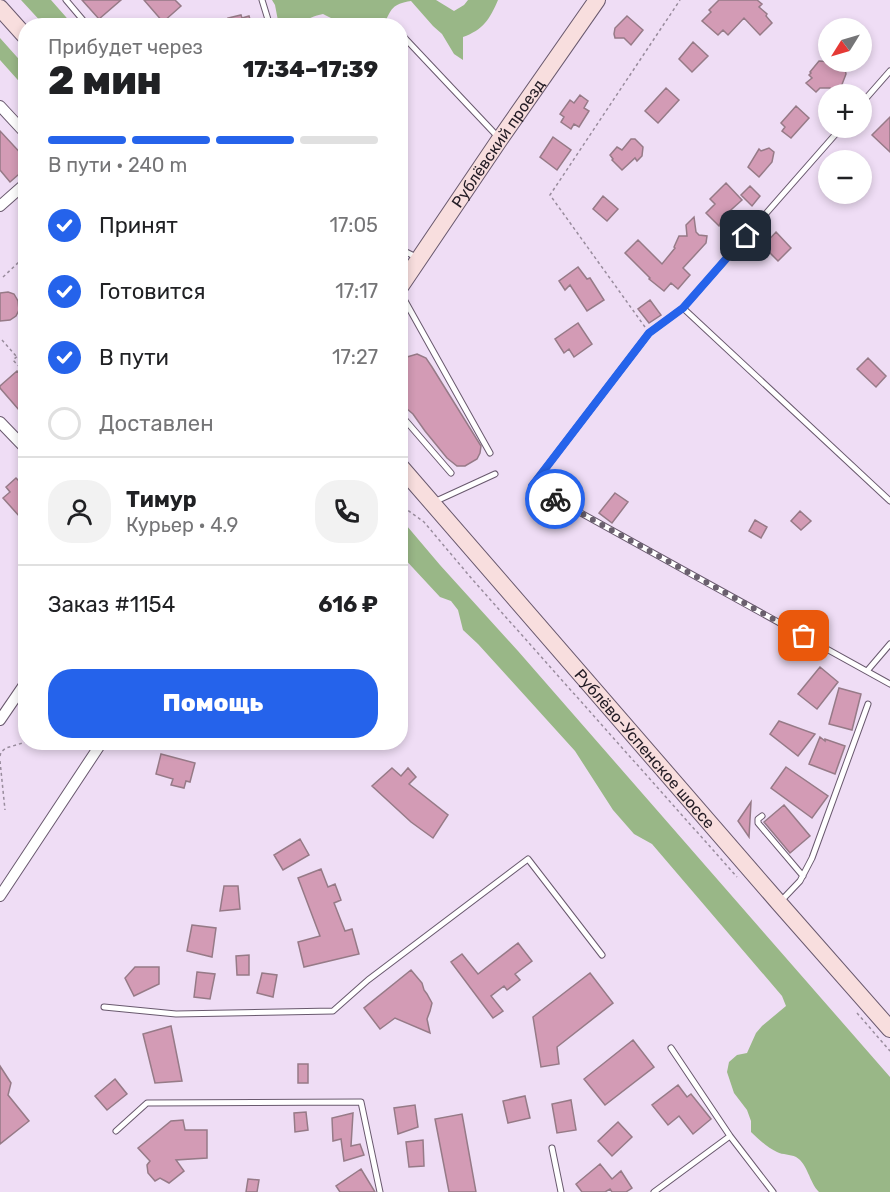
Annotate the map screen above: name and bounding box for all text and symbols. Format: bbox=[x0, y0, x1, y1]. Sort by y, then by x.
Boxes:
north arrow bbox=[818, 18, 872, 72]
map controls bbox=[818, 18, 872, 204]
text: Прибудет через bbox=[48, 35, 203, 59]
text: 17:34–17:39 bbox=[243, 56, 378, 83]
text: 2 мин bbox=[48, 58, 162, 104]
street label: Рублёвский проезд bbox=[447, 75, 549, 211]
button: + bbox=[818, 84, 872, 138]
button: − bbox=[818, 150, 872, 204]
text: В пути · 240 m bbox=[48, 153, 187, 177]
icon: check bbox=[48, 209, 81, 242]
pin bbox=[720, 210, 771, 261]
text: Принят bbox=[99, 212, 178, 239]
text: 17:05 bbox=[329, 213, 378, 237]
icon: home bbox=[729, 219, 762, 252]
icon: check bbox=[48, 275, 81, 308]
text: Готовится bbox=[99, 278, 205, 305]
text: 17:17 bbox=[335, 279, 378, 303]
icon: check bbox=[48, 341, 81, 374]
text: В пути bbox=[99, 344, 169, 371]
text: 17:27 bbox=[332, 345, 378, 369]
text: Доставлен bbox=[99, 410, 214, 437]
courier bbox=[525, 469, 585, 529]
button: person bbox=[48, 480, 111, 543]
button: phone bbox=[315, 480, 378, 543]
icon: bike bbox=[539, 483, 572, 516]
text: Тимур bbox=[126, 486, 197, 513]
text: Курьер · 4.9 bbox=[126, 513, 238, 537]
text: Заказ #1154 bbox=[48, 591, 175, 618]
text: 616 ₽ bbox=[318, 591, 378, 618]
pin bbox=[778, 610, 829, 661]
icon: bag bbox=[787, 619, 820, 652]
street label: Рублёво-Успенское шоссе bbox=[571, 665, 719, 832]
button: Помощь bbox=[48, 669, 378, 738]

